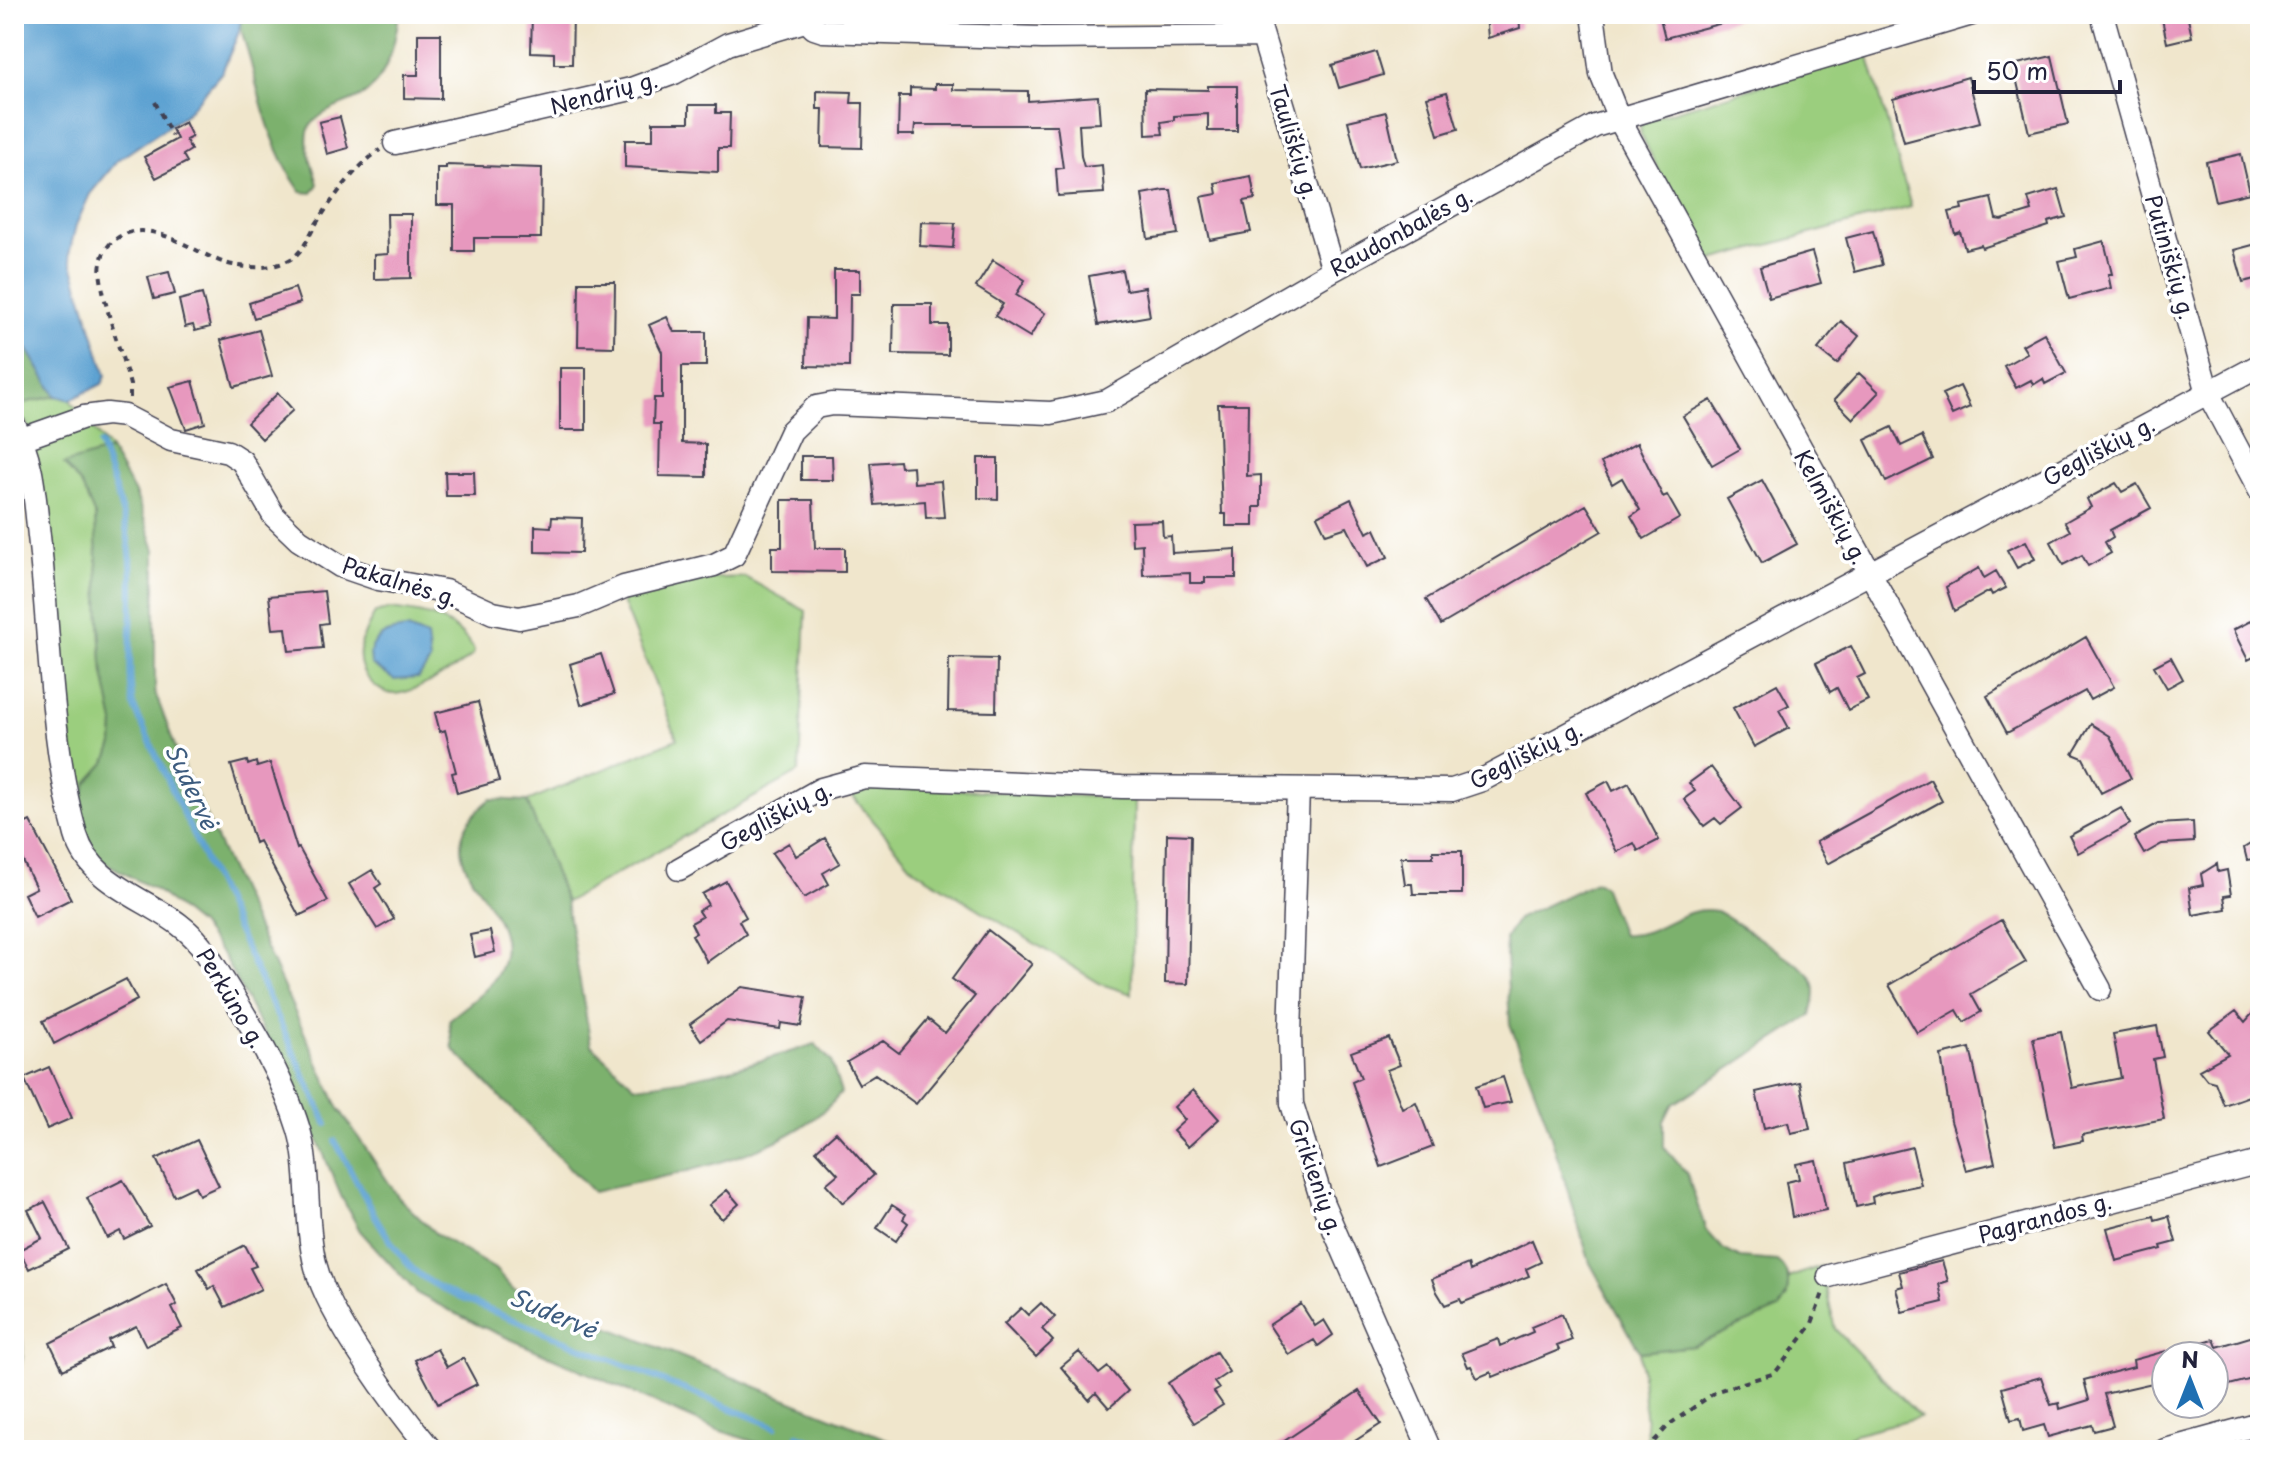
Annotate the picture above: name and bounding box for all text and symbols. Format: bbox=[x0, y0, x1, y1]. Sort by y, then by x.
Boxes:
scale bar bbox=[1974, 44, 2120, 94]
text: 50 m bbox=[1986, 52, 2048, 88]
street label: Nendrių g. bbox=[546, 61, 661, 122]
street label: Tauliškių g. bbox=[1262, 80, 1329, 203]
street label: Raudonbalės g. bbox=[1323, 178, 1478, 284]
street label: Putiniškių g. bbox=[2138, 190, 2205, 323]
street label: Gegliškių g. bbox=[2036, 406, 2160, 493]
street label: Kelmiškių g. bbox=[1787, 443, 1877, 570]
street label: Pakalnės g. bbox=[339, 547, 462, 614]
street label: Gegliškių g. bbox=[1463, 711, 1588, 796]
water label: Sudervė bbox=[157, 737, 229, 836]
street label: Gegliškių g. bbox=[713, 771, 837, 858]
street label: Perkūno g. bbox=[190, 941, 275, 1053]
street label: Grikienių g. bbox=[1282, 1113, 1353, 1240]
street label: Pagrandos g. bbox=[1974, 1183, 2115, 1250]
water label: Sudervė bbox=[505, 1278, 604, 1347]
north arrow bbox=[2150, 1340, 2230, 1420]
text: N bbox=[2181, 1342, 2199, 1375]

